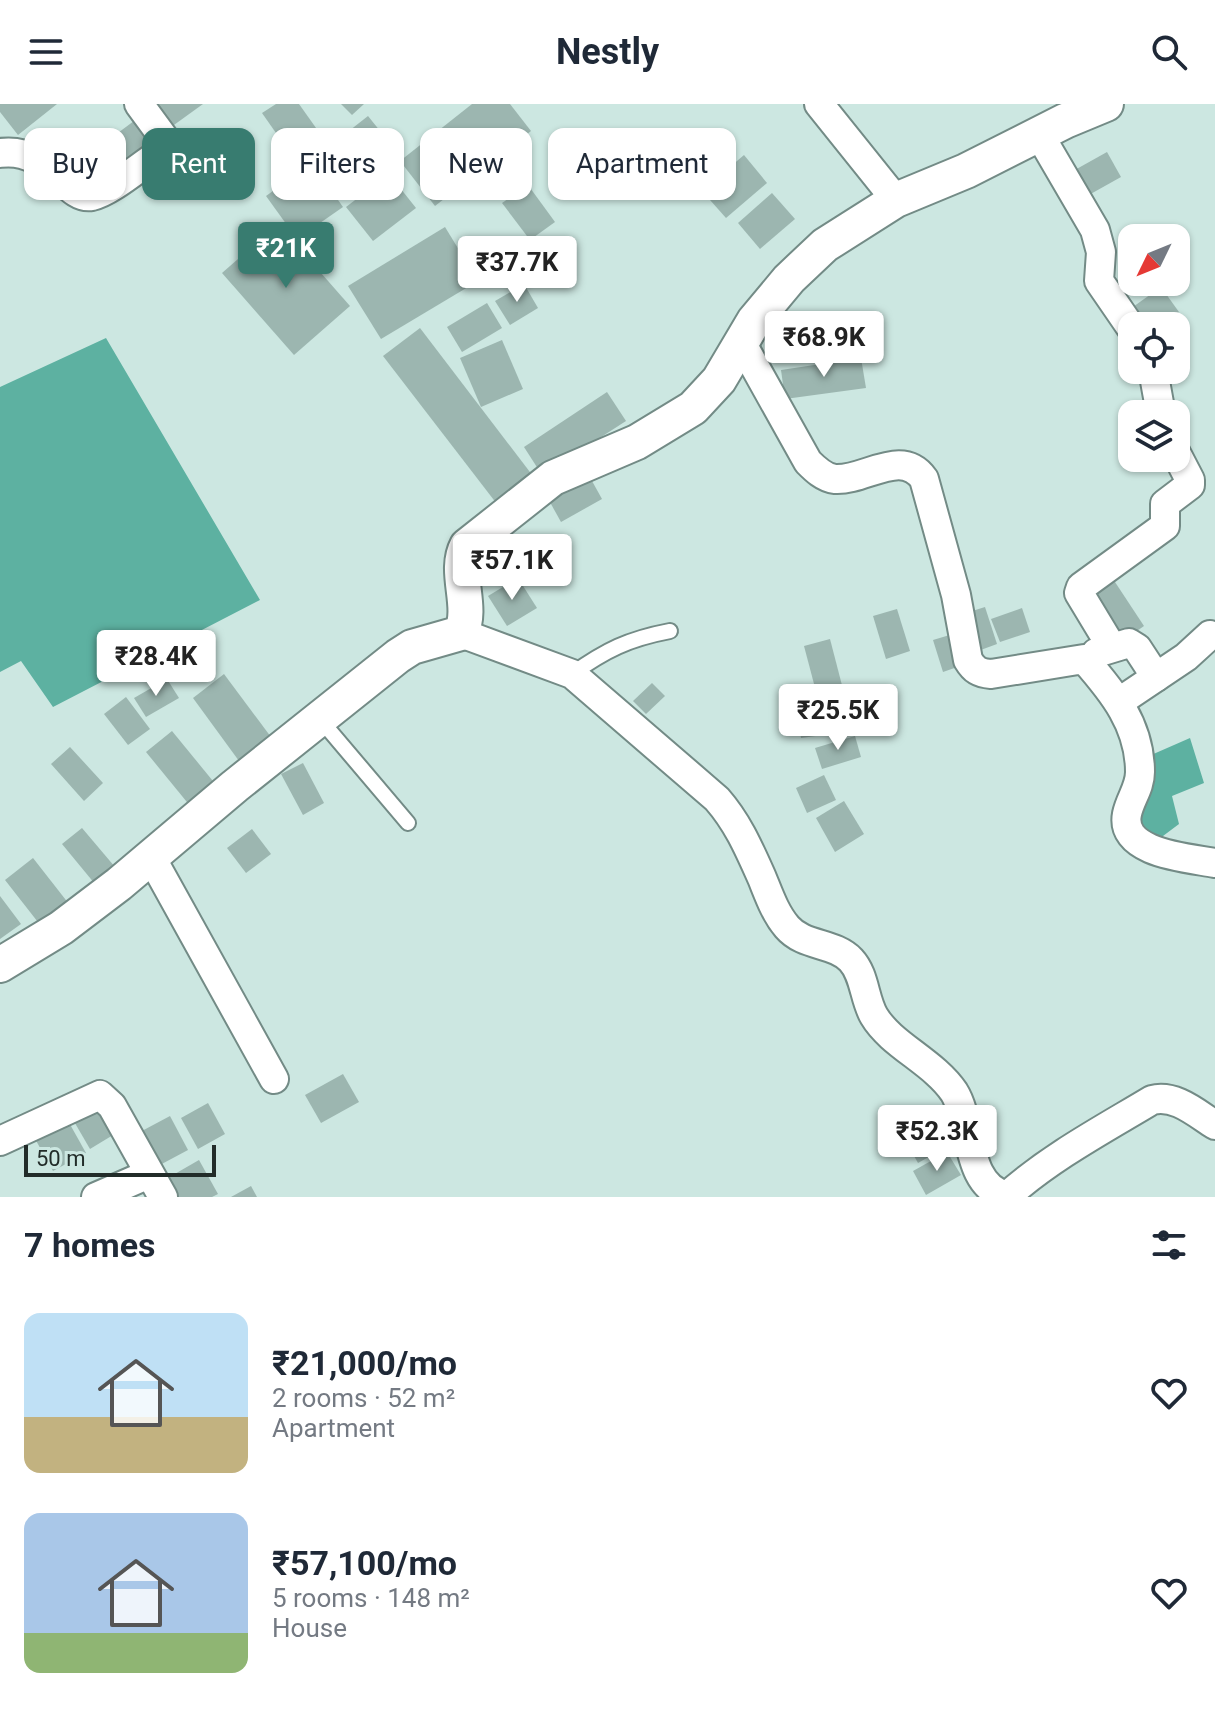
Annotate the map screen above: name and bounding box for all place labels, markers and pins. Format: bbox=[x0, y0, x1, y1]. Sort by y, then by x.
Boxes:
pin: ₹21K bbox=[239, 222, 333, 290]
pin: ₹37.7K bbox=[452, 236, 582, 304]
pin: ₹68.9K bbox=[759, 311, 889, 379]
pin: ₹57.1K bbox=[447, 534, 577, 602]
pin: ₹28.4K bbox=[91, 630, 221, 698]
pin: ₹25.5K bbox=[773, 684, 903, 752]
pin: ₹52.3K bbox=[872, 1105, 1002, 1173]

